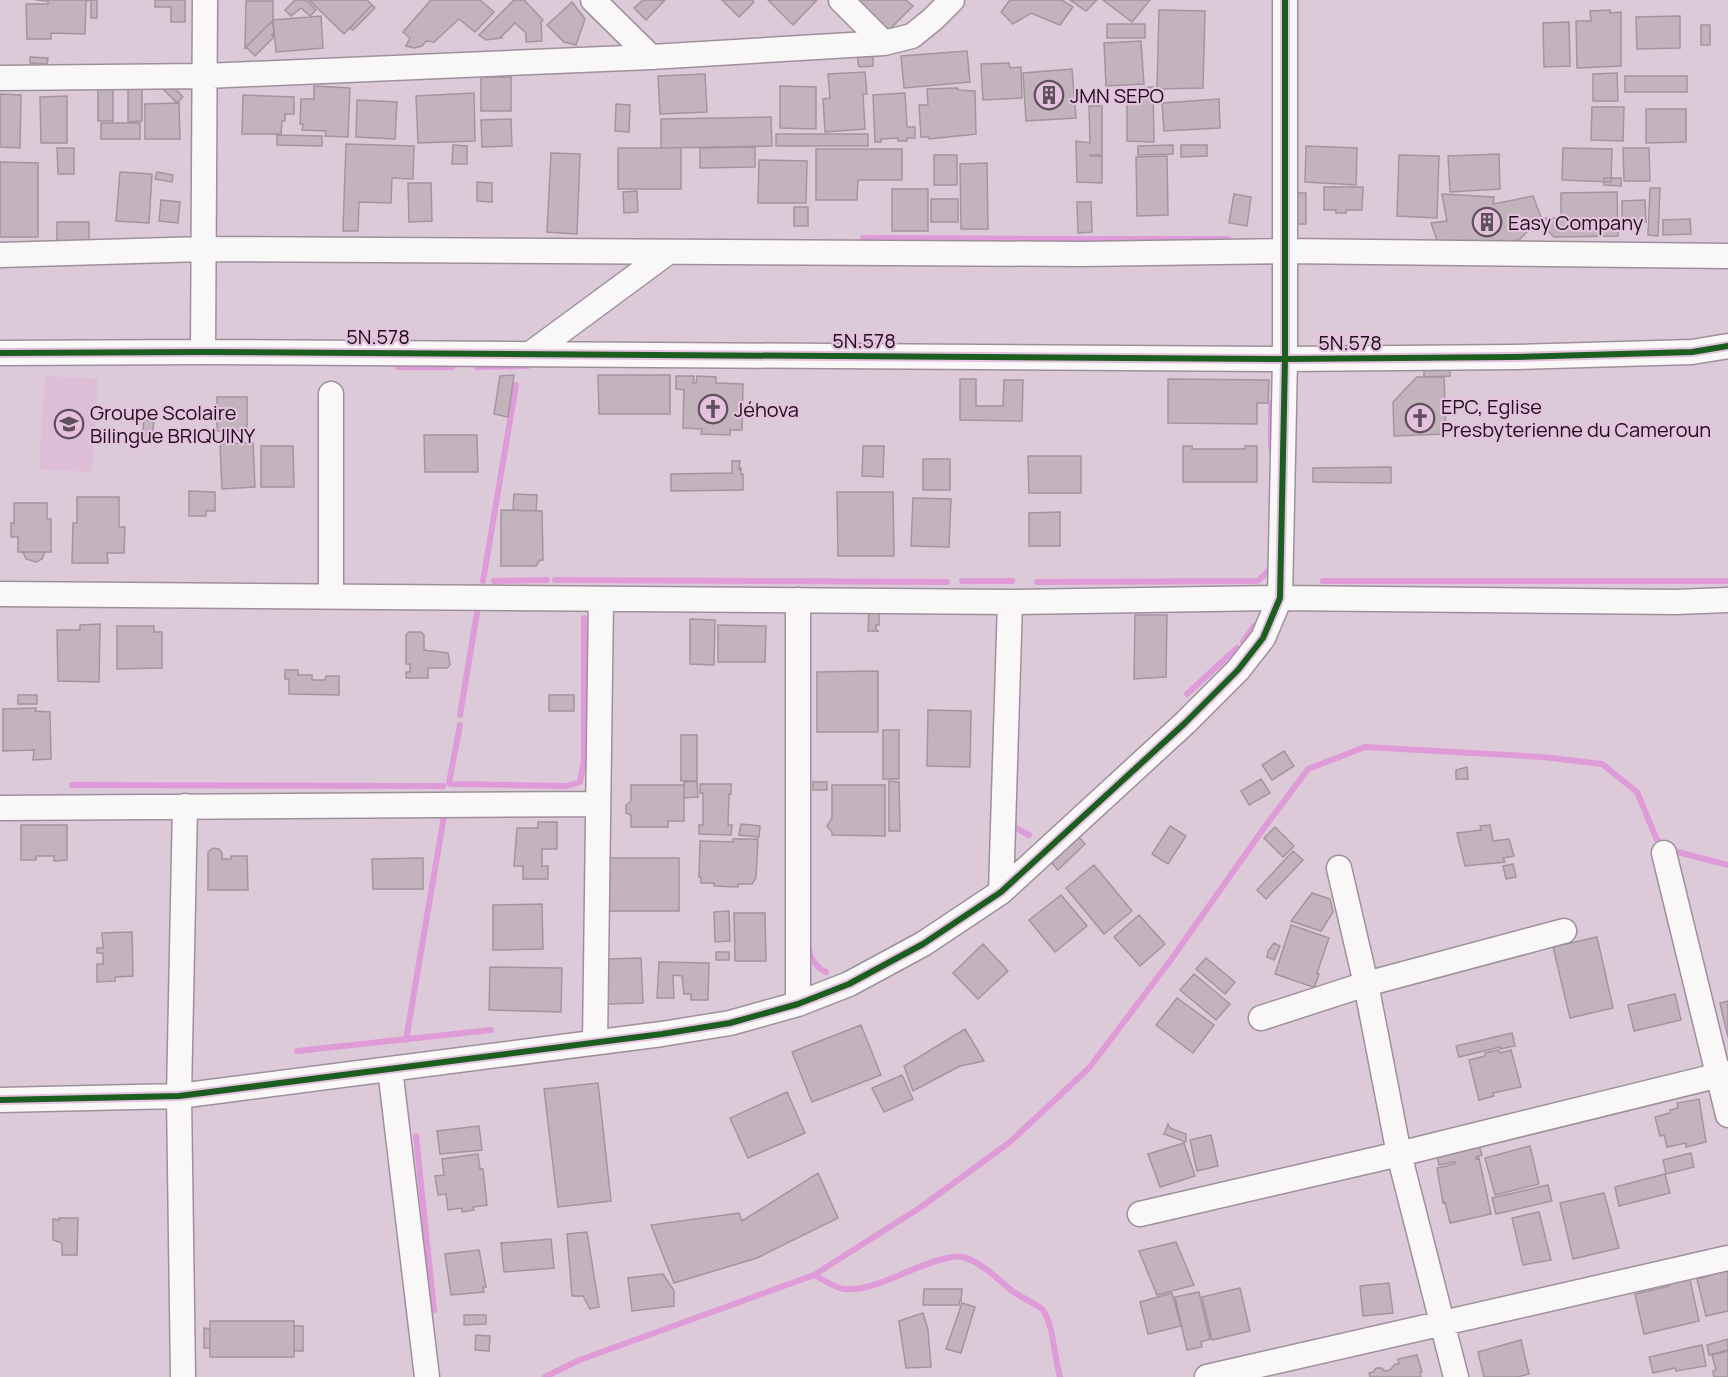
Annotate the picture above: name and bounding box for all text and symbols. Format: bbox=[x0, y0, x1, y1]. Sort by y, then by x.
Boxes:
building icon: JMN SEPO bbox=[1033, 79, 1065, 111]
place label: JMN SEPO bbox=[1070, 82, 1164, 109]
building icon: Easy Company bbox=[1471, 206, 1503, 238]
place label: Easy Company bbox=[1508, 209, 1644, 236]
street label: 5N.578 bbox=[346, 323, 410, 350]
street label: 5N.578 bbox=[832, 327, 896, 354]
street label: 5N.578 bbox=[1318, 329, 1382, 356]
church icon: Jéhova bbox=[697, 393, 729, 425]
place label: EPC, Eglise Presbyterienne du Cameroun bbox=[1441, 393, 1711, 443]
place label: Jéhova bbox=[734, 396, 799, 423]
place label: Groupe Scolaire Bilingue BRIQUINY bbox=[90, 399, 256, 449]
church icon: EPC, Eglise Presbyterienne du Cameroun bbox=[1404, 402, 1436, 434]
school or university icon: Groupe Scolaire Bilingue BRIQUINY bbox=[53, 408, 85, 440]

